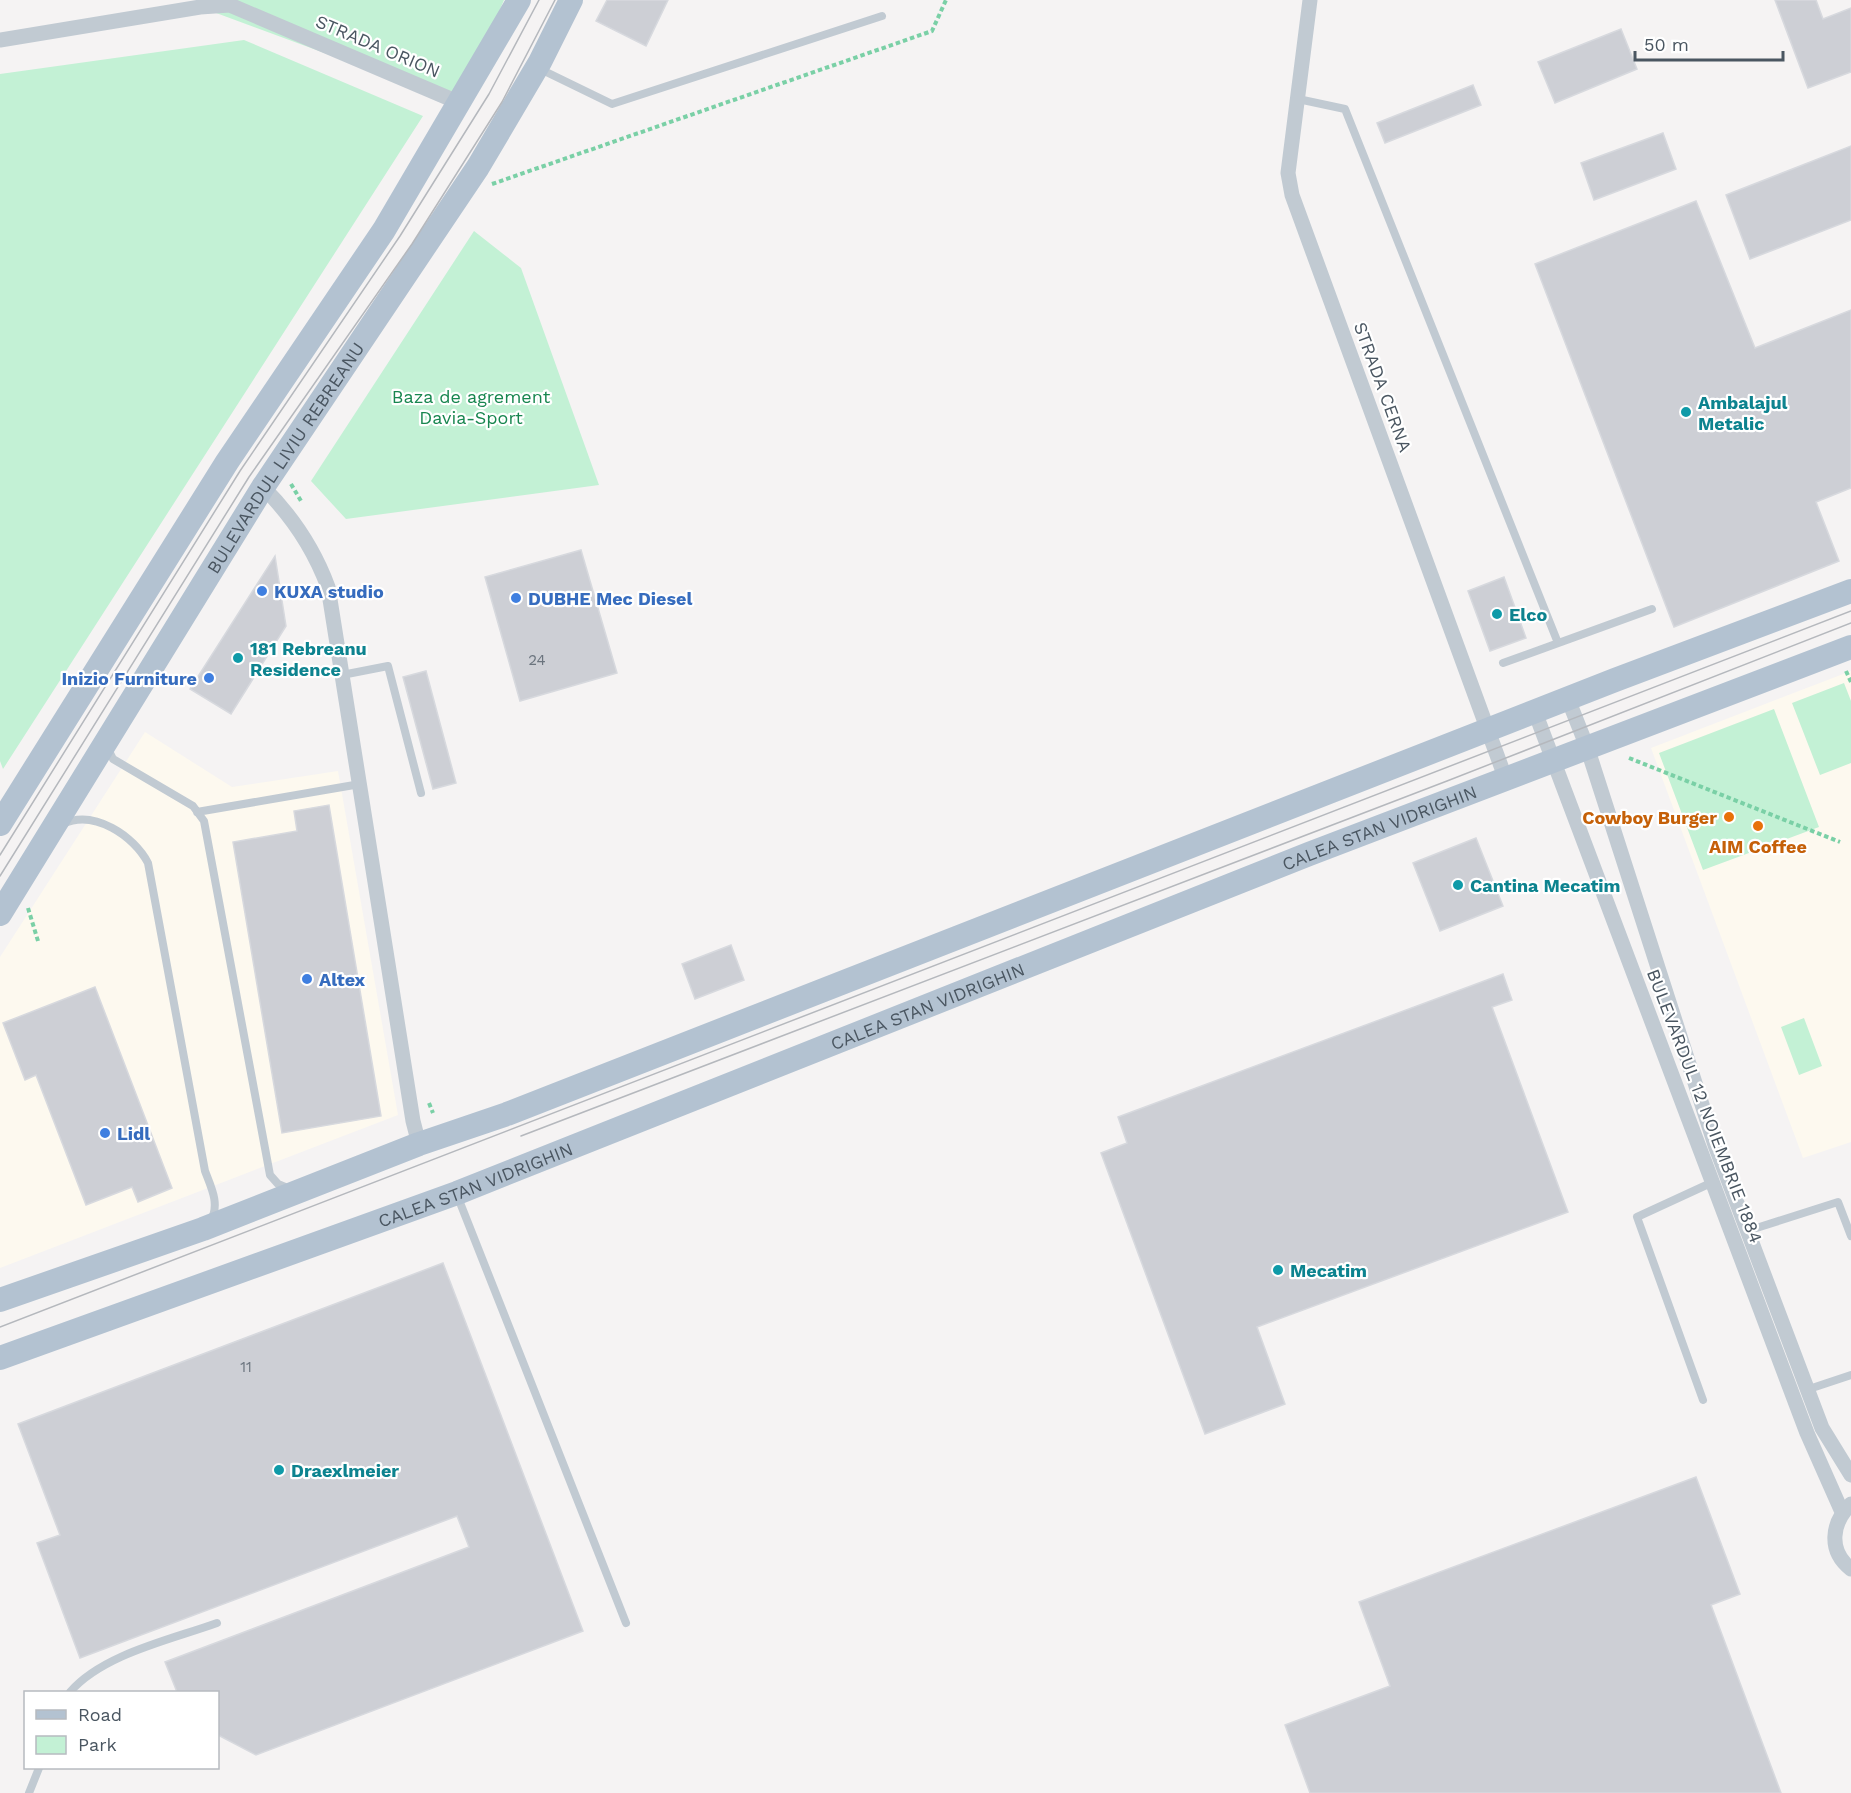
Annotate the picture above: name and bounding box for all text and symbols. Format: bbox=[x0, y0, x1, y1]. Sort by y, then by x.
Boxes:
street label: STRADA ORION bbox=[313, 10, 443, 82]
scale bar bbox=[1635, 24, 1784, 62]
text: 50 m bbox=[1644, 34, 1689, 55]
street label: STRADA CERNA bbox=[1350, 319, 1416, 455]
street label: BULEVARDUL LIVIU REBREANU bbox=[202, 338, 368, 577]
park label: Baza de agrement Davia-Sport bbox=[392, 386, 551, 428]
place label: Ambalajul Metalic bbox=[1698, 392, 1788, 434]
marker: Ambalajul Metalic bbox=[1679, 405, 1693, 419]
place label: KUXA studio bbox=[274, 581, 384, 602]
marker: KUXA studio bbox=[255, 584, 269, 598]
place label: DUBHE Mec Diesel bbox=[528, 588, 692, 609]
marker: DUBHE Mec Diesel bbox=[509, 591, 523, 605]
place label: Elco bbox=[1509, 604, 1547, 625]
marker: Elco bbox=[1490, 607, 1504, 621]
place label: 181 Rebreanu Residence bbox=[250, 638, 367, 680]
marker: 181 Rebreanu Residence bbox=[231, 651, 245, 665]
house number: 24 bbox=[528, 651, 546, 669]
place label: Inizio Furniture bbox=[61, 668, 197, 689]
marker: Inizio Furniture bbox=[202, 671, 216, 685]
street label: CALEA STAN VIDRIGHIN bbox=[1279, 780, 1480, 874]
place label: Cowboy Burger bbox=[1582, 807, 1717, 828]
marker: Cowboy Burger bbox=[1722, 810, 1736, 824]
marker: AIM Coffee bbox=[1751, 819, 1765, 833]
place label: AIM Coffee bbox=[1709, 836, 1807, 857]
place label: Cantina Mecatim bbox=[1470, 875, 1621, 896]
marker: Cantina Mecatim bbox=[1451, 878, 1465, 892]
street label: CALEA STAN VIDRIGHIN bbox=[827, 958, 1027, 1054]
street label: BULEVARDUL 12 NOIEMBRIE 1884 bbox=[1643, 966, 1767, 1246]
place label: Altex bbox=[319, 969, 366, 990]
marker: Altex bbox=[300, 972, 314, 986]
place label: Lidl bbox=[117, 1123, 150, 1144]
marker: Lidl bbox=[98, 1126, 112, 1140]
street label: CALEA STAN VIDRIGHIN bbox=[375, 1138, 576, 1231]
place label: Mecatim bbox=[1290, 1260, 1367, 1281]
marker: Mecatim bbox=[1271, 1263, 1285, 1277]
house number: 11 bbox=[240, 1358, 252, 1376]
place label: Draexlmeier bbox=[291, 1460, 399, 1481]
marker: Draexlmeier bbox=[272, 1463, 286, 1477]
legend bbox=[24, 1691, 219, 1769]
text: Road bbox=[78, 1704, 122, 1725]
text: Park bbox=[78, 1734, 117, 1755]

